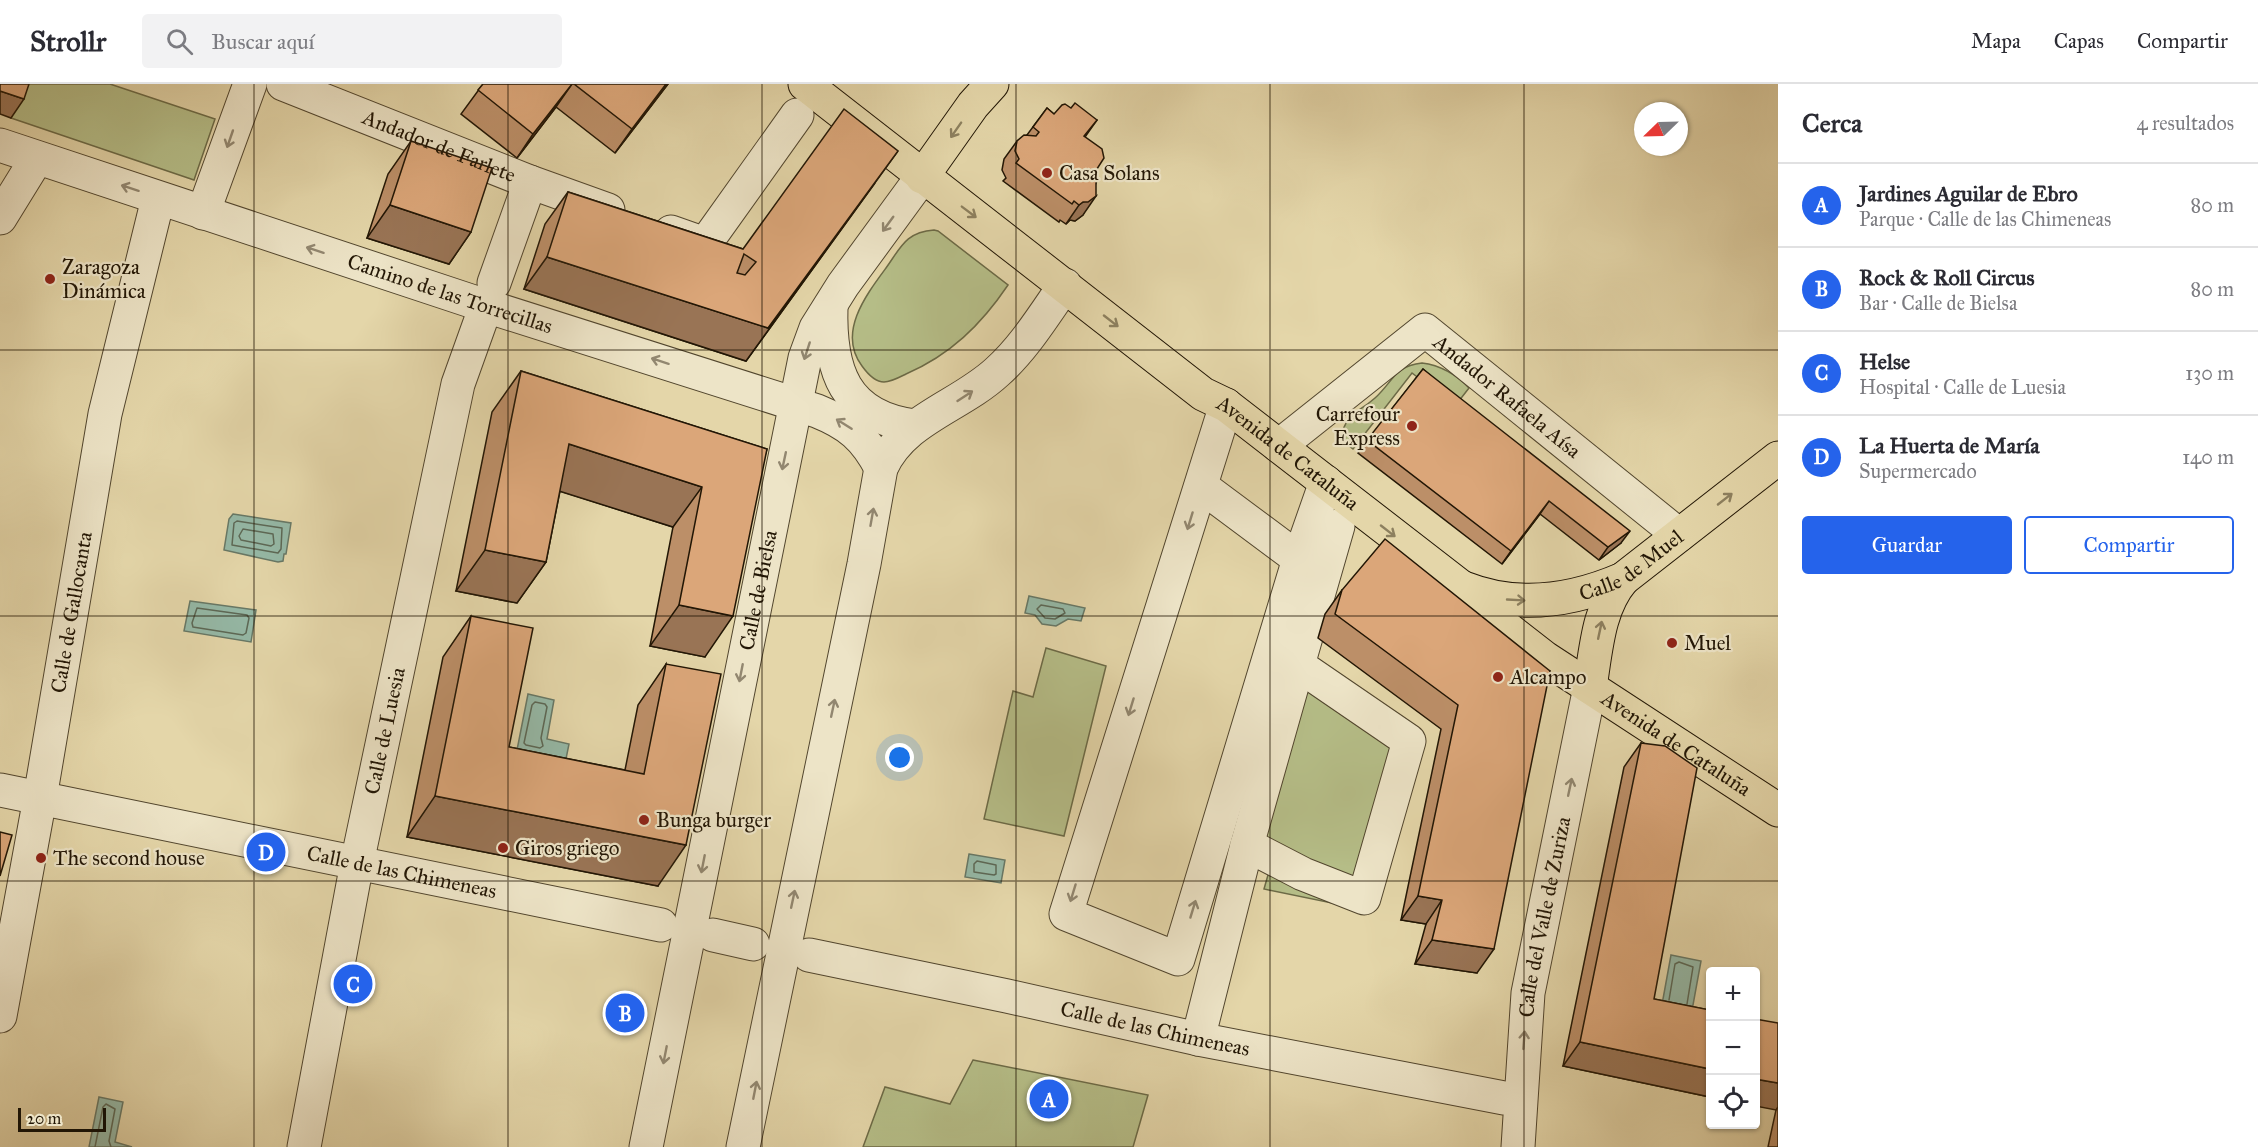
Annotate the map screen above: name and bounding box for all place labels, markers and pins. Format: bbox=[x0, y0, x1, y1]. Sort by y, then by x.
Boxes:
place label: Casa Solans bbox=[1059, 160, 1160, 186]
marker: Casa Solans bbox=[1040, 166, 1054, 180]
place label: Zaragoza Dinámica bbox=[62, 254, 146, 304]
marker: Zaragoza Dinámica bbox=[43, 272, 57, 286]
place label: Carrefour Express bbox=[1316, 401, 1400, 451]
marker: Carrefour Express bbox=[1405, 419, 1419, 433]
place label: Muel bbox=[1684, 630, 1731, 656]
marker: Muel bbox=[1665, 636, 1679, 650]
place label: Alcampo bbox=[1509, 664, 1587, 690]
marker: Alcampo bbox=[1491, 670, 1505, 684]
place label: Bunga burger bbox=[656, 807, 771, 833]
marker: Bunga burger bbox=[637, 813, 651, 827]
pin: D bbox=[246, 830, 286, 874]
place label: Giros griego bbox=[515, 835, 620, 861]
marker: Giros griego bbox=[496, 841, 510, 855]
place label: The second house bbox=[53, 845, 205, 871]
marker: The second house bbox=[34, 851, 48, 865]
pin: C bbox=[334, 962, 372, 1006]
pin: B bbox=[606, 990, 644, 1036]
pin: A bbox=[1030, 1076, 1068, 1122]

